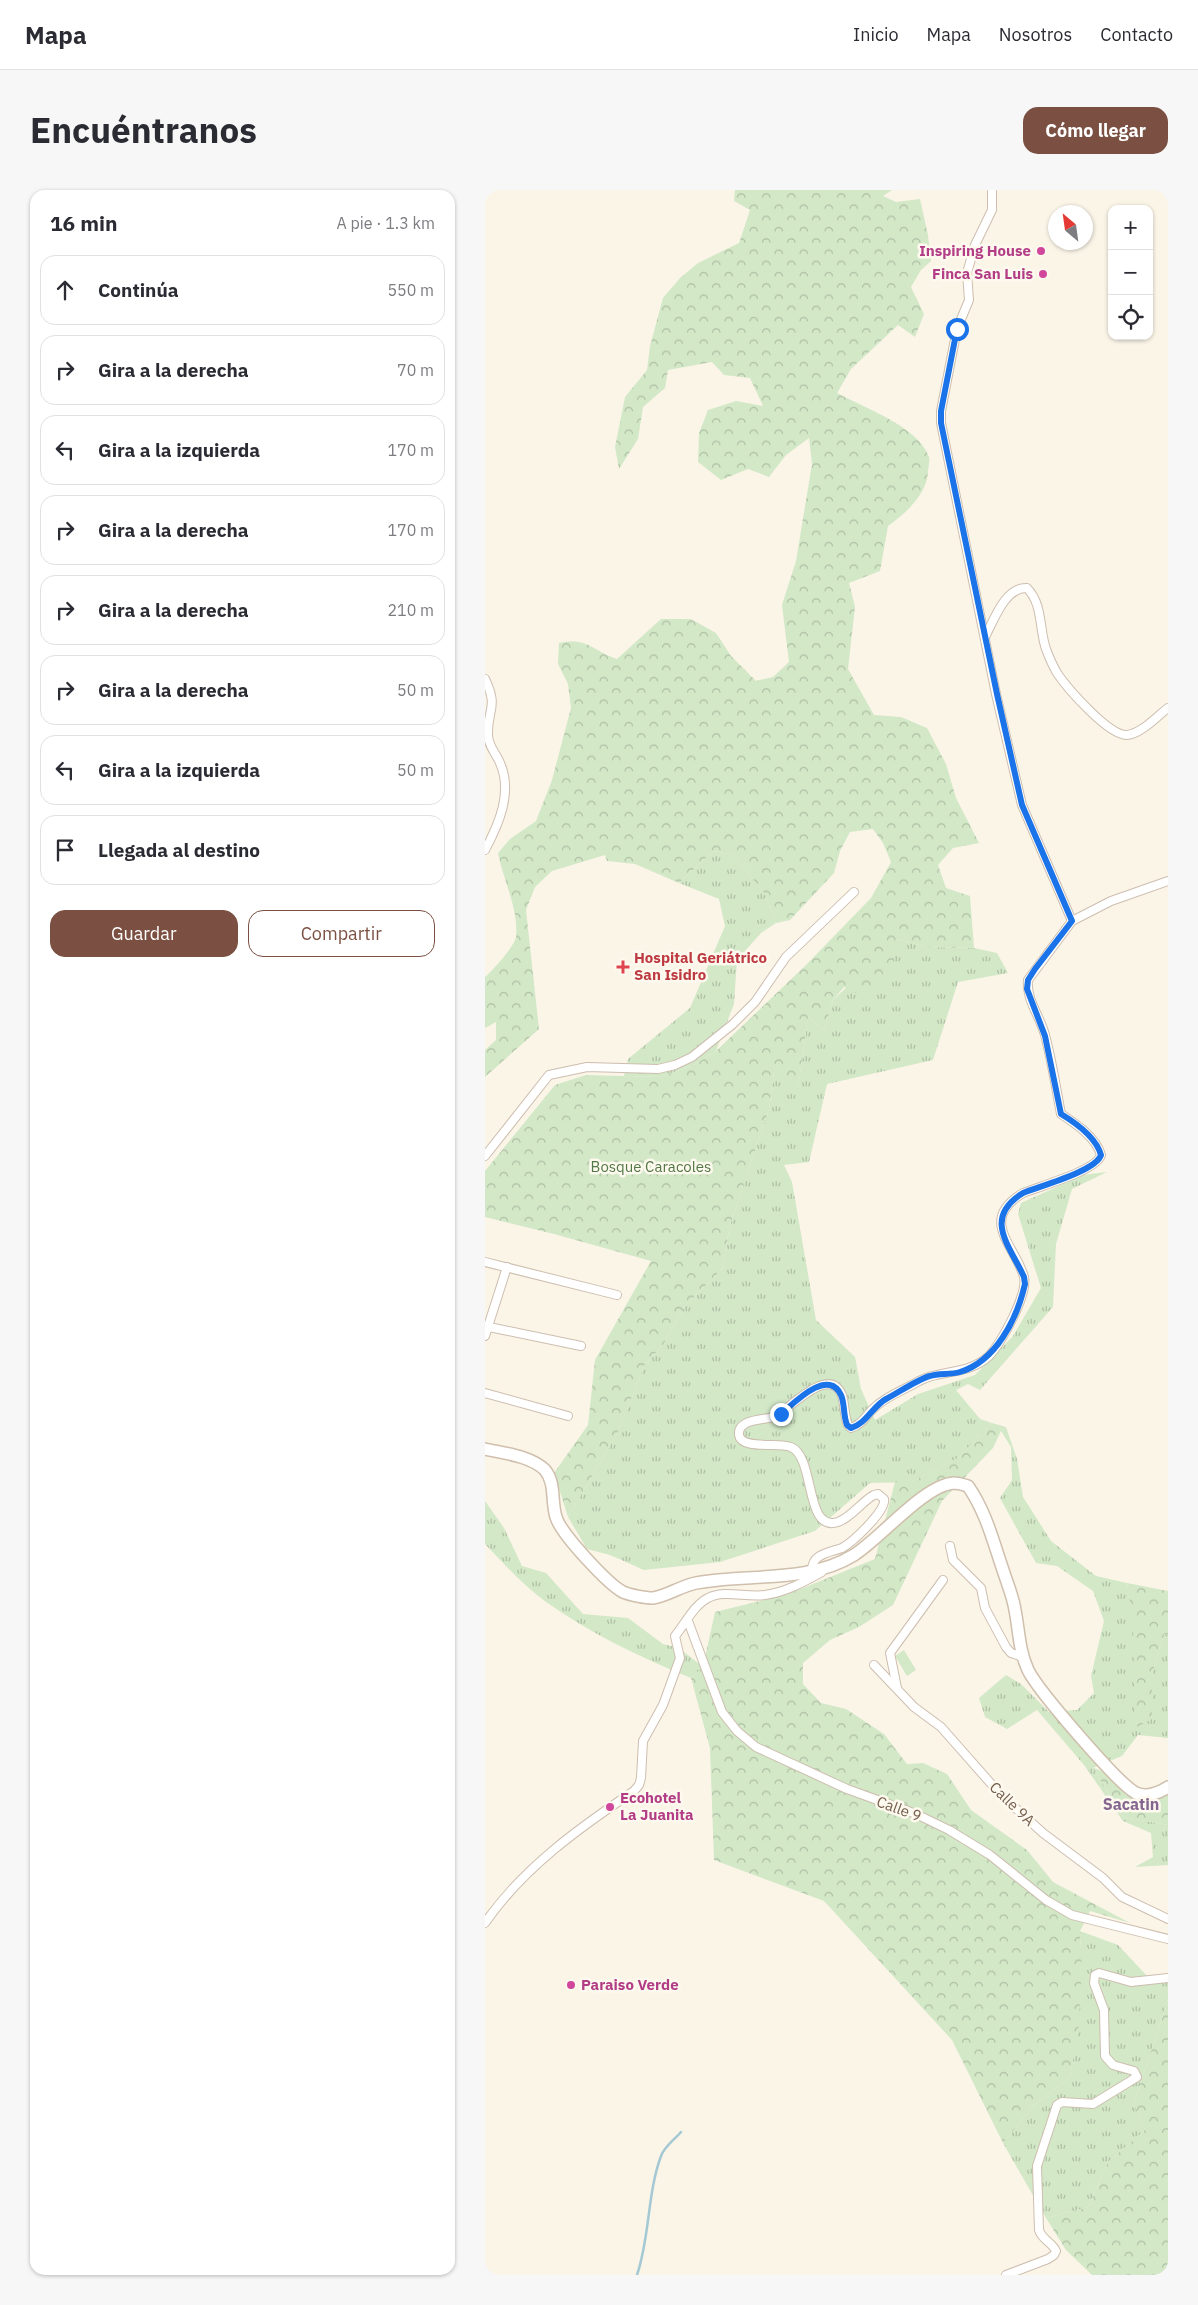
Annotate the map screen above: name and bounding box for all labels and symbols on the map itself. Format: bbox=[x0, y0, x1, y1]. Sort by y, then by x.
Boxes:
north arrow bbox=[1048, 205, 1093, 250]
place label: Inspiring House bbox=[919, 241, 1031, 260]
marker: Inspiring House bbox=[1035, 245, 1047, 257]
place label: Finca San Luis bbox=[932, 264, 1033, 283]
marker: Finca San Luis bbox=[1037, 268, 1049, 280]
route start bbox=[946, 318, 969, 341]
place label: Hospital Geriátrico San Isidro bbox=[634, 948, 767, 984]
marker: Hospital Geriátrico San Isidro bbox=[616, 960, 630, 974]
park label: Bosque Caracoles bbox=[591, 1157, 711, 1176]
route end bbox=[770, 1403, 793, 1426]
street label: Calle 9A bbox=[986, 1777, 1039, 1830]
place label: Ecohotel La Juanita bbox=[620, 1788, 694, 1824]
street label: Calle 9 bbox=[874, 1792, 924, 1825]
district label: Sacatin bbox=[1103, 1794, 1159, 1814]
marker: Ecohotel La Juanita bbox=[604, 1801, 616, 1813]
place label: Paraiso Verde bbox=[581, 1975, 679, 1994]
marker: Paraiso Verde bbox=[565, 1979, 577, 1991]

